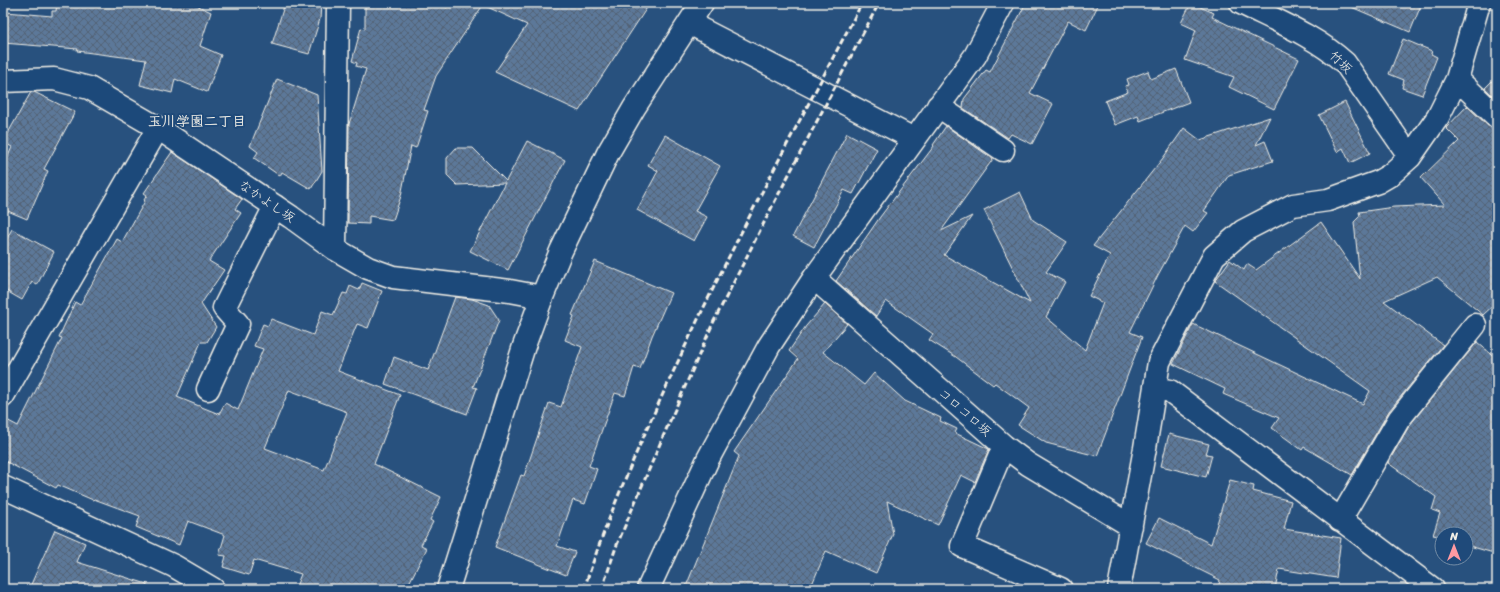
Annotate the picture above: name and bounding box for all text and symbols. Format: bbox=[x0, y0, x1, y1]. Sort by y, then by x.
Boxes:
street label: 竹坂 bbox=[1324, 45, 1358, 79]
district label: 玉川学園二丁目 bbox=[148, 109, 246, 134]
street label: なかよし坂 bbox=[234, 173, 300, 229]
street label: コロコロ坂 bbox=[933, 382, 997, 442]
north arrow bbox=[1434, 526, 1474, 566]
text: N bbox=[1449, 527, 1458, 546]

